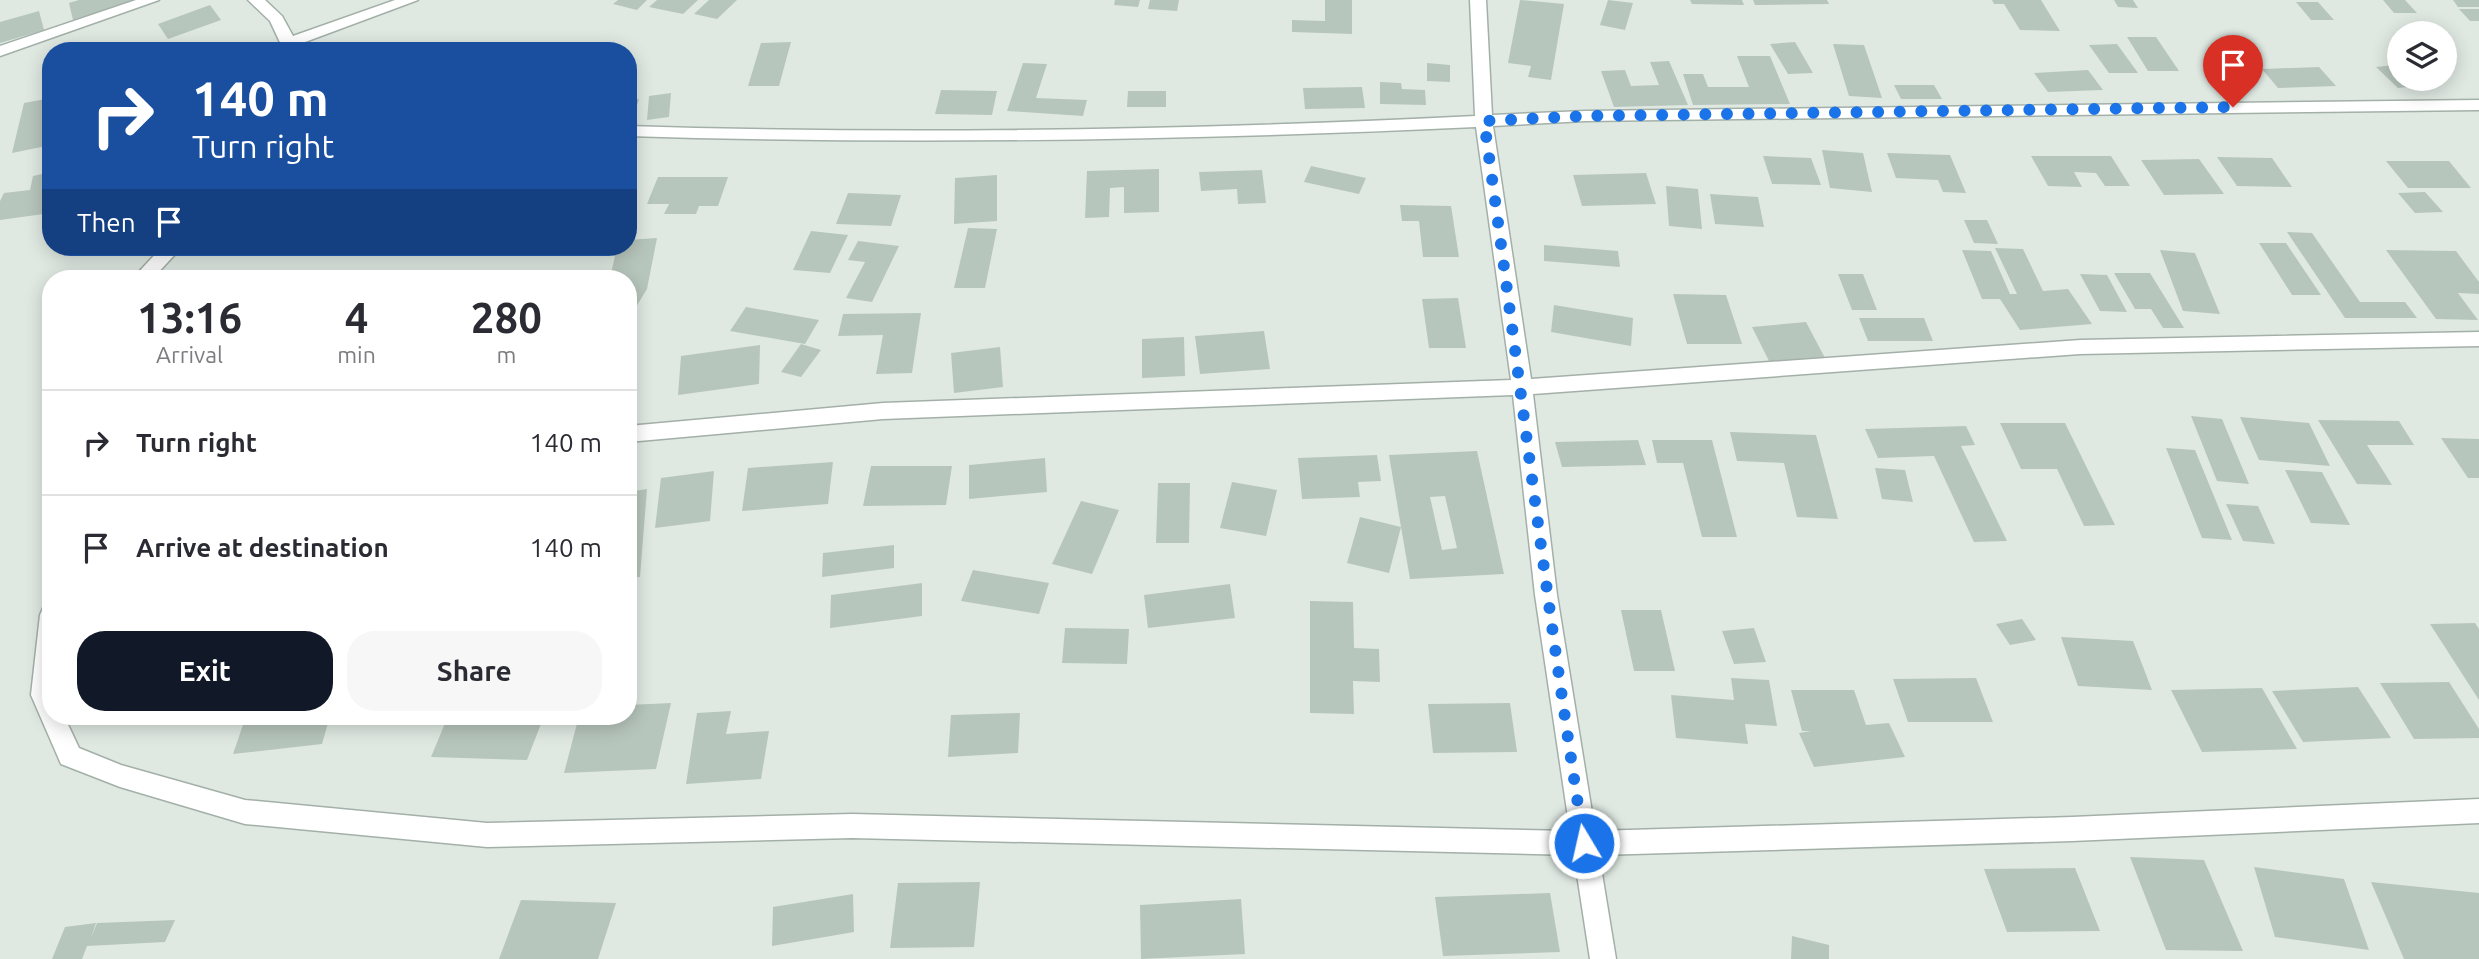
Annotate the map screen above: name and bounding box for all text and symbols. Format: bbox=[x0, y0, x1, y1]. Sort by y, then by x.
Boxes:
map controls bbox=[2387, 21, 2457, 91]
button: layers bbox=[2387, 21, 2457, 91]
pin bbox=[2203, 35, 2263, 107]
icon: arrive bbox=[2214, 46, 2252, 84]
icon: right bbox=[77, 70, 168, 161]
text: 140 m bbox=[192, 70, 329, 125]
text: Turn right bbox=[192, 128, 334, 164]
icon: arrive bbox=[150, 203, 188, 241]
text: Then bbox=[77, 208, 136, 237]
text: 13:16 bbox=[137, 294, 242, 341]
text: 4 bbox=[345, 294, 368, 341]
text: 280 bbox=[471, 294, 542, 341]
text: Arrival bbox=[156, 342, 223, 367]
text: min bbox=[337, 342, 376, 367]
text: m bbox=[496, 342, 516, 367]
icon: right bbox=[77, 424, 115, 462]
text: Turn right bbox=[136, 428, 257, 457]
text: 140 m bbox=[530, 428, 602, 457]
icon: arrive bbox=[77, 529, 115, 567]
text: Arrive at destination bbox=[136, 533, 389, 562]
text: 140 m bbox=[530, 533, 602, 562]
button: Exit bbox=[77, 631, 333, 711]
button: Share bbox=[347, 631, 602, 711]
position arrow bbox=[1547, 806, 1621, 880]

